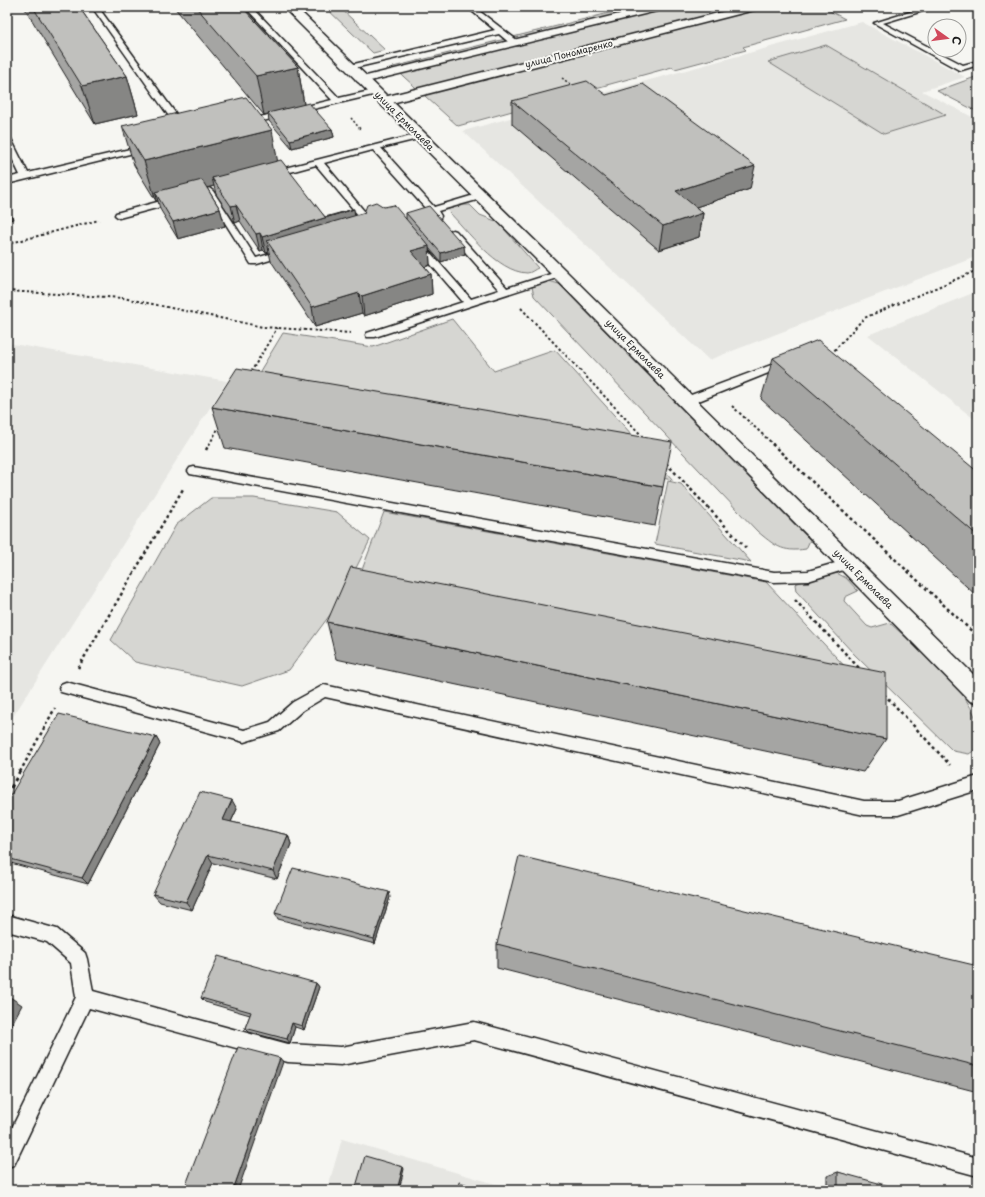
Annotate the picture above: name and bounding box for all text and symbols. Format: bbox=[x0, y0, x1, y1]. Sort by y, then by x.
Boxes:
north arrow bbox=[927, 18, 967, 58]
text: С bbox=[948, 34, 966, 47]
street label: улица Пономаренко bbox=[523, 35, 614, 71]
street label: улица Ермолаева bbox=[372, 87, 438, 154]
street label: улица Ермолаева bbox=[603, 315, 669, 382]
street label: улица Ермолаева bbox=[831, 545, 897, 612]

